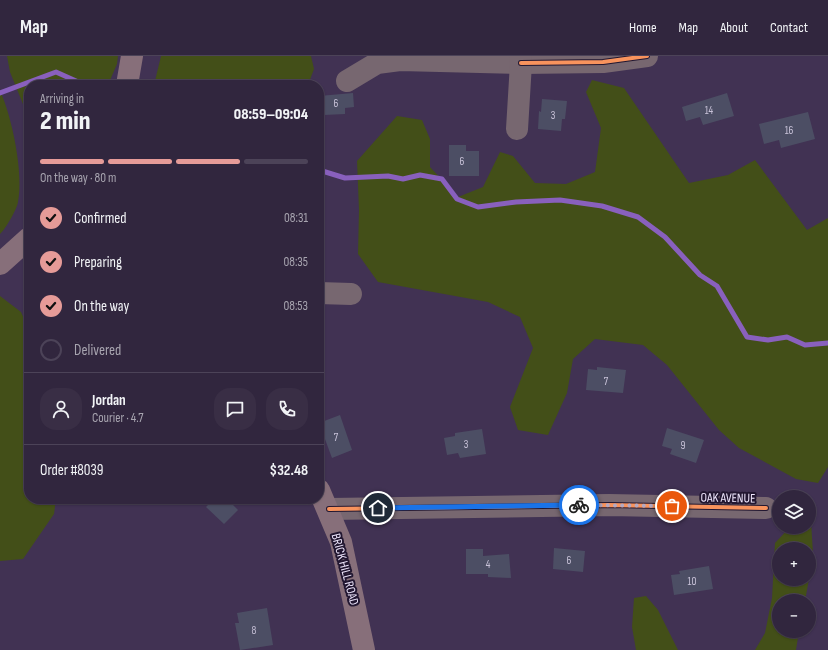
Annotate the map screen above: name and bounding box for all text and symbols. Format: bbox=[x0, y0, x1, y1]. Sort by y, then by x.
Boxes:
text: Map bbox=[20, 16, 48, 39]
text: Home bbox=[629, 19, 657, 36]
text: Map bbox=[679, 19, 698, 36]
text: About bbox=[720, 19, 748, 36]
text: Contact bbox=[770, 19, 808, 36]
text: Arriving in bbox=[40, 91, 84, 107]
house number: 6 bbox=[334, 97, 339, 110]
house number: 14 bbox=[705, 104, 714, 117]
text: 08:59–09:04 bbox=[234, 105, 308, 124]
text: 2 min bbox=[40, 106, 90, 137]
house number: 3 bbox=[551, 109, 556, 122]
house number: 16 bbox=[785, 124, 794, 137]
house number: 6 bbox=[460, 155, 465, 168]
text: On the way · 80 m bbox=[40, 170, 116, 186]
icon: check bbox=[40, 207, 62, 229]
text: Confirmed bbox=[74, 209, 127, 228]
text: 08:31 bbox=[284, 210, 308, 226]
icon: check bbox=[40, 251, 62, 273]
text: Preparing bbox=[74, 253, 122, 272]
text: 08:35 bbox=[283, 254, 308, 270]
icon: check bbox=[40, 295, 62, 317]
text: On the way bbox=[74, 297, 129, 316]
text: 08:53 bbox=[283, 298, 308, 314]
text: Delivered bbox=[74, 341, 121, 360]
house number: 7 bbox=[604, 375, 609, 388]
button: person bbox=[40, 388, 82, 430]
button: chat bbox=[214, 388, 256, 430]
button: phone bbox=[266, 388, 308, 430]
text: Jordan bbox=[92, 391, 126, 410]
text: Courier · 4.7 bbox=[92, 410, 144, 426]
house number: 7 bbox=[334, 431, 339, 444]
house number: 3 bbox=[464, 438, 469, 451]
house number: 9 bbox=[681, 439, 686, 452]
text: Order #8039 bbox=[40, 461, 103, 480]
text: $32.48 bbox=[269, 461, 308, 480]
courier bbox=[559, 485, 599, 525]
pin bbox=[655, 489, 689, 523]
street label: OAK AVENUE bbox=[700, 490, 755, 506]
map controls bbox=[772, 490, 816, 638]
button: layers bbox=[772, 490, 816, 534]
pin bbox=[361, 491, 395, 525]
icon: bike bbox=[568, 494, 590, 516]
icon: bag bbox=[661, 495, 683, 517]
icon: home bbox=[367, 497, 389, 519]
street label: BRICK HILL ROAD bbox=[328, 532, 362, 607]
button: + bbox=[772, 542, 816, 586]
house number: 6 bbox=[567, 554, 572, 567]
house number: 4 bbox=[486, 558, 491, 571]
house number: 10 bbox=[688, 575, 696, 588]
button: − bbox=[772, 594, 816, 638]
house number: 8 bbox=[252, 624, 257, 637]

